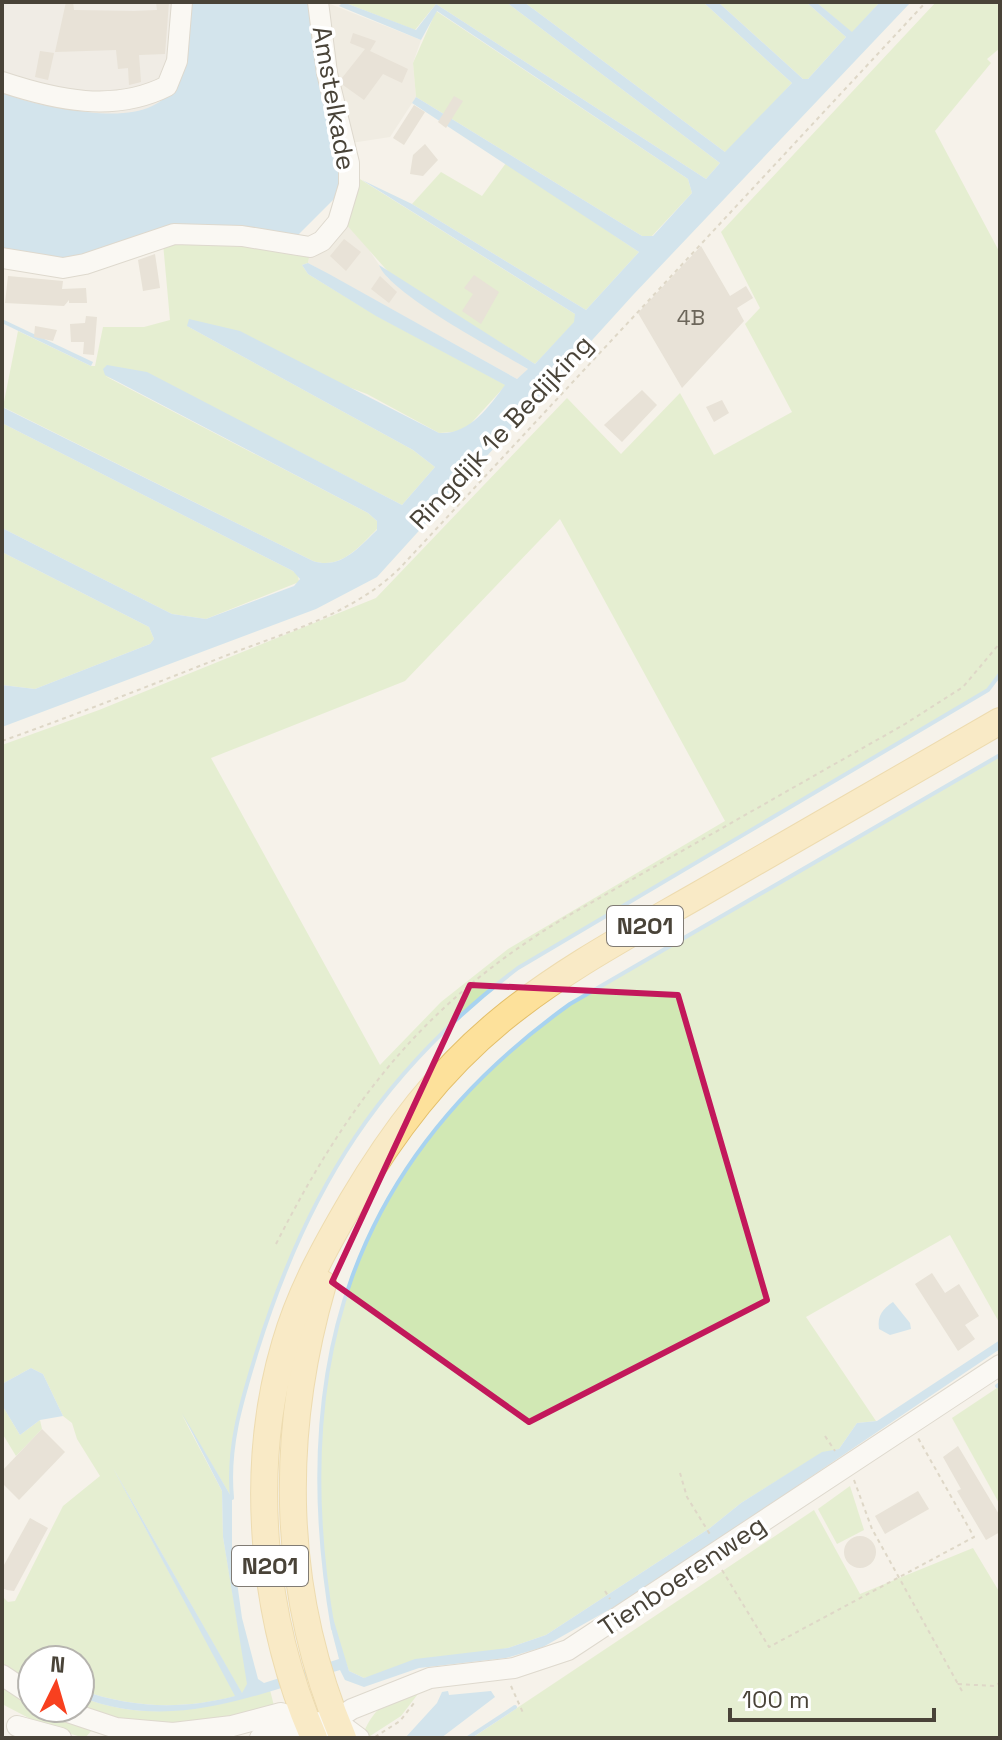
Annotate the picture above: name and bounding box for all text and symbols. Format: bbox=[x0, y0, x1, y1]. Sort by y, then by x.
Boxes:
street label: Amstelkade bbox=[305, 23, 363, 173]
house number: 4B bbox=[677, 303, 705, 331]
street label: Ringdijk 1e Bedijking bbox=[402, 328, 600, 536]
road number: N201 bbox=[607, 906, 683, 946]
street label: Tienboerenweg bbox=[592, 1508, 772, 1644]
road number: N201 bbox=[232, 1546, 308, 1586]
north arrow bbox=[16, 1644, 96, 1724]
text: N bbox=[49, 1649, 66, 1679]
scale bar bbox=[730, 1672, 934, 1722]
text: 100 m bbox=[742, 1684, 810, 1715]

